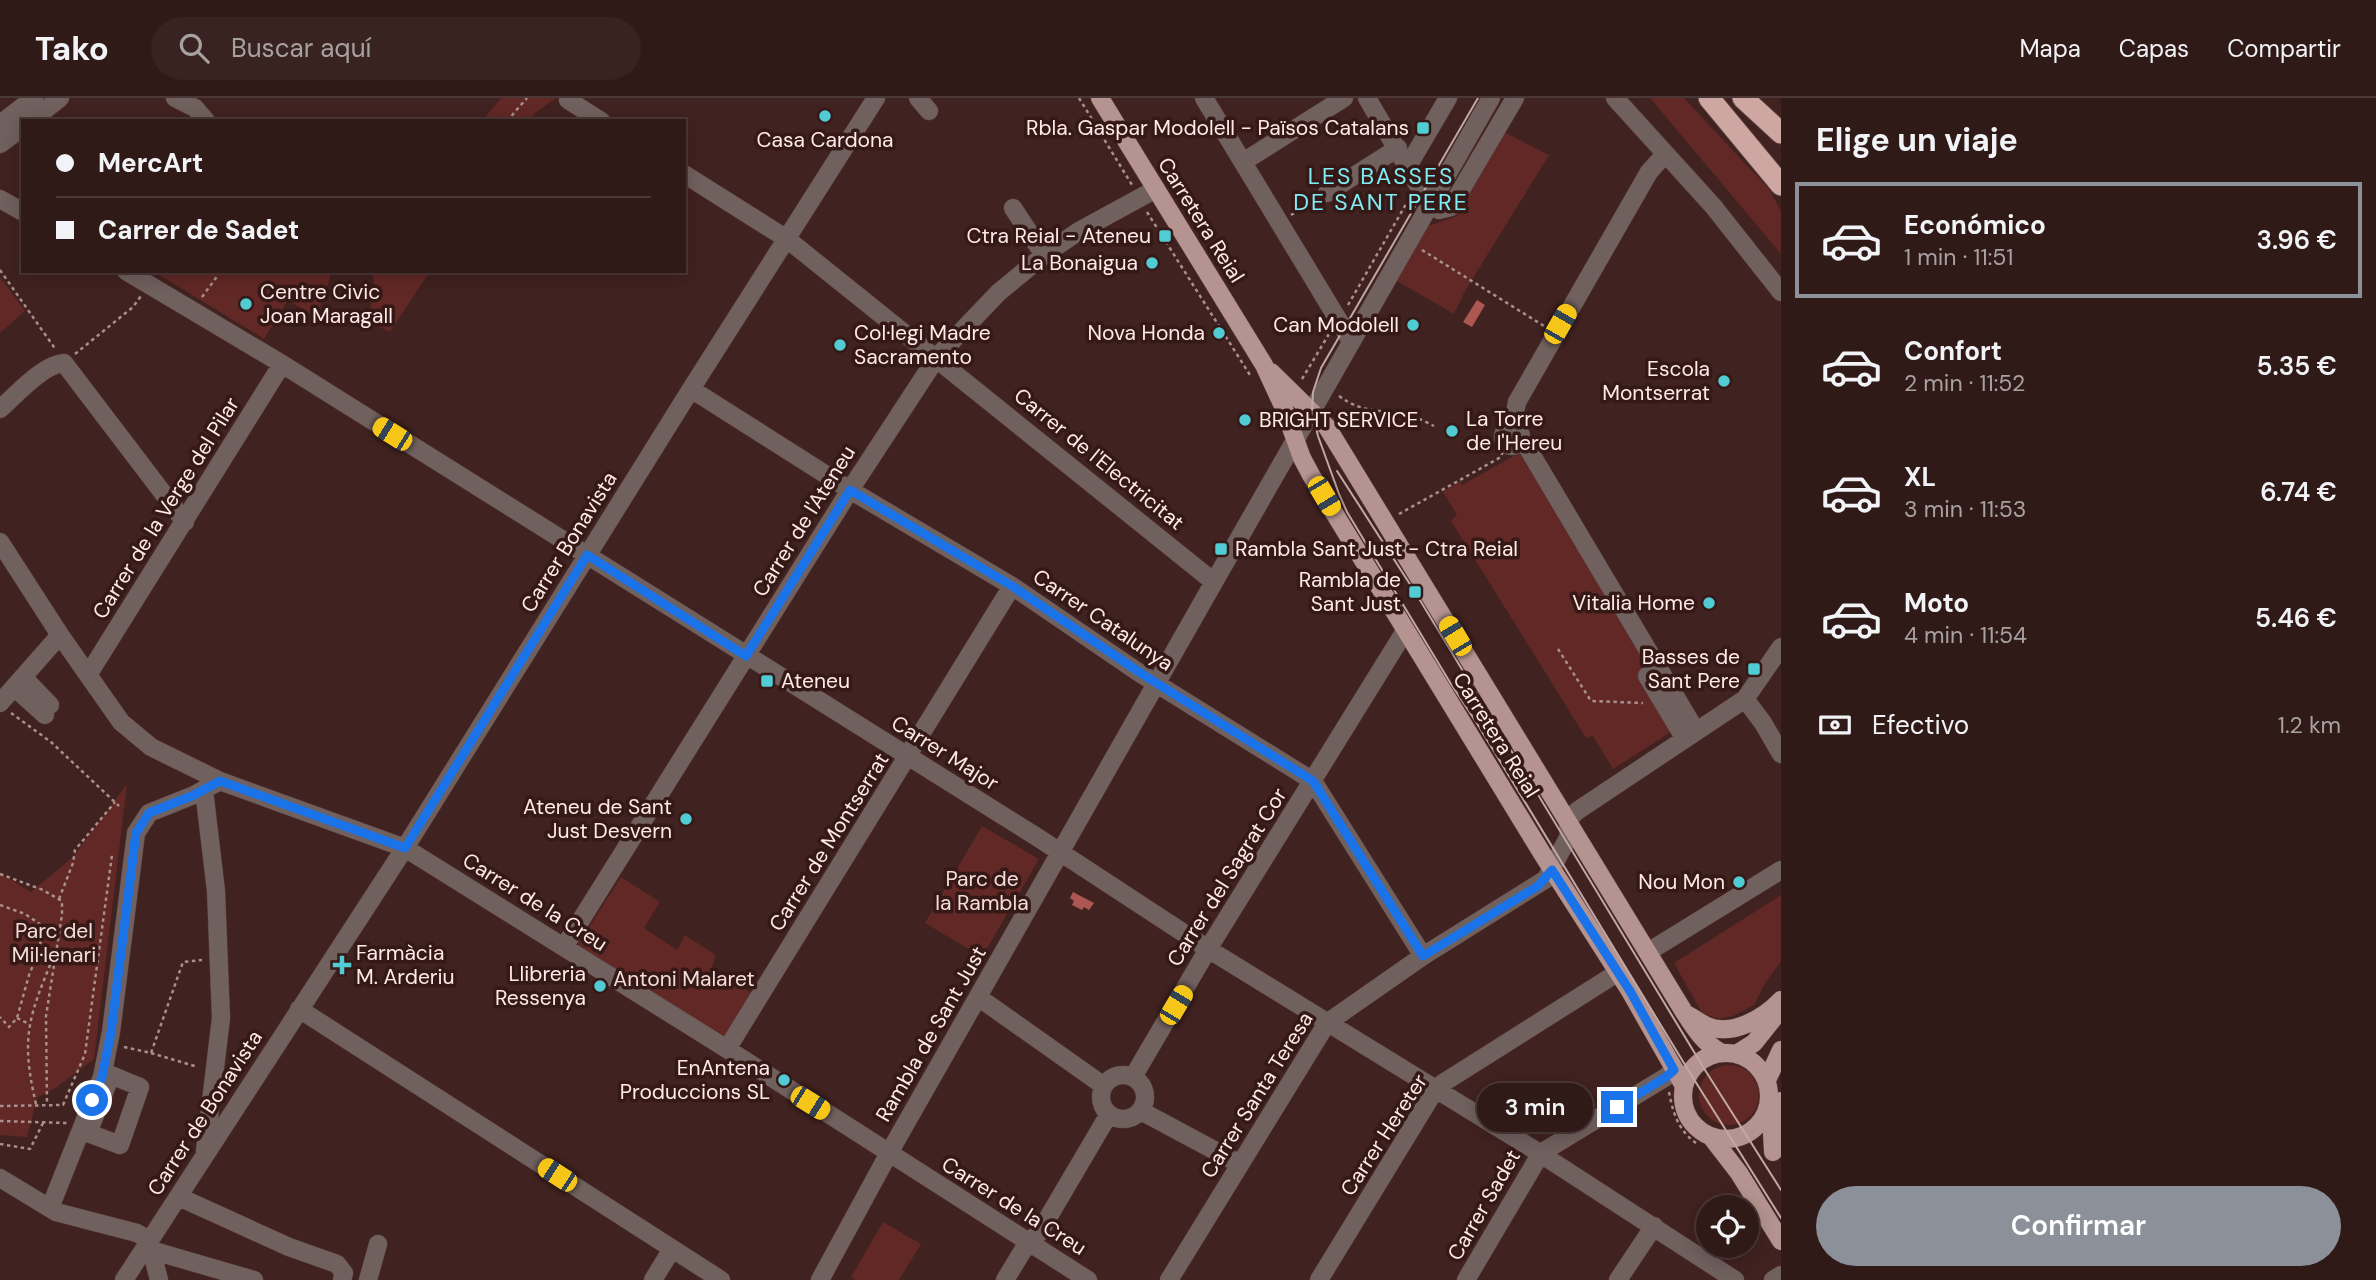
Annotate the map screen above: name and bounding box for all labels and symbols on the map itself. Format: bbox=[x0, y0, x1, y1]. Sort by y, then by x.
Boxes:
marker: Casa Cardona bbox=[817, 108, 833, 124]
place label: Rbla. Gaspar Modolell - Països Catalans bbox=[1026, 114, 1409, 142]
marker: Rbla. Gaspar Modolell - Països Catalans bbox=[1415, 120, 1431, 136]
place label: Casa Cardona bbox=[757, 126, 893, 154]
street label: Carretera Reial bbox=[1151, 152, 1251, 288]
district label: LES BASSES DE SANT PERE bbox=[1293, 161, 1469, 217]
place label: Ctra Reial - Ateneu bbox=[967, 222, 1151, 250]
marker: Ctra Reial - Ateneu bbox=[1157, 228, 1173, 244]
place label: La Bonaigua bbox=[1021, 249, 1138, 277]
marker: La Bonaigua bbox=[1144, 255, 1160, 271]
place label: Centre Civic Joan Maragall bbox=[260, 278, 393, 330]
marker: Centre Civic Joan Maragall bbox=[238, 296, 254, 312]
car bbox=[1541, 301, 1580, 347]
place label: Can Modolell bbox=[1273, 311, 1399, 339]
marker: Can Modolell bbox=[1405, 317, 1421, 333]
place label: Col·legi Madre Sacramento bbox=[854, 319, 991, 371]
place label: Nova Honda bbox=[1088, 319, 1205, 347]
marker: Nova Honda bbox=[1211, 325, 1227, 341]
marker: Col·legi Madre Sacramento bbox=[832, 337, 848, 353]
place label: Escola Montserrat bbox=[1602, 355, 1710, 407]
marker: Escola Montserrat bbox=[1716, 373, 1732, 389]
street label: Carrer de l'Electricitat bbox=[1008, 382, 1190, 536]
street label: Carrer de la Verge del Pilar bbox=[86, 392, 246, 624]
place label: La Torre de l'Hereu bbox=[1466, 405, 1562, 457]
place label: BRIGHT SERVICE bbox=[1259, 406, 1418, 434]
marker: BRIGHT SERVICE bbox=[1237, 412, 1253, 428]
car bbox=[369, 414, 416, 454]
marker: La Torre de l'Hereu bbox=[1444, 423, 1460, 439]
street label: Carrer de l'Ateneu bbox=[746, 440, 862, 602]
street label: Carrer Bonavista bbox=[514, 466, 624, 618]
car bbox=[1305, 473, 1344, 519]
place label: Rambla Sant Just - Ctra Reial bbox=[1235, 535, 1518, 563]
marker: Rambla Sant Just - Ctra Reial bbox=[1213, 541, 1229, 557]
street label: Carrer Catalunya bbox=[1027, 563, 1179, 677]
place label: Rambla de Sant Just bbox=[1299, 566, 1401, 618]
marker: Rambla de Sant Just bbox=[1407, 584, 1423, 600]
place label: Vitalia Home bbox=[1572, 589, 1695, 617]
marker: Vitalia Home bbox=[1701, 595, 1717, 611]
car bbox=[1436, 613, 1475, 659]
place label: Basses de Sant Pere bbox=[1642, 643, 1740, 695]
marker: Basses de Sant Pere bbox=[1746, 661, 1762, 677]
place label: Ateneu bbox=[781, 667, 850, 695]
street label: Carretera Reial bbox=[1446, 667, 1546, 803]
marker: Ateneu bbox=[759, 673, 775, 689]
street label: Carrer Major bbox=[886, 709, 1004, 797]
street label: Carrer de Montserrat bbox=[763, 748, 895, 936]
street label: Carrer del Sagrat Cor bbox=[1161, 782, 1293, 972]
place label: Ateneu de Sant Just Desvern bbox=[523, 793, 672, 845]
marker: Ateneu de Sant Just Desvern bbox=[678, 811, 694, 827]
street label: Carrer de la Creu bbox=[457, 846, 613, 958]
park label: Parc de la Rambla bbox=[935, 865, 1029, 917]
place label: Nou Mon bbox=[1638, 868, 1725, 896]
marker: Nou Mon bbox=[1731, 874, 1747, 890]
park label: Parc del Mil·lenari bbox=[12, 917, 96, 969]
place label: Farmàcia M. Arderiu bbox=[356, 939, 455, 991]
street label: Rambla de Sant Just bbox=[869, 941, 993, 1127]
marker: Farmàcia M. Arderiu bbox=[334, 957, 350, 973]
place label: Llibreria Ressenya bbox=[495, 960, 586, 1012]
park label: Antoni Malaret bbox=[613, 965, 755, 993]
marker: Llibreria Ressenya bbox=[592, 978, 608, 994]
car bbox=[1157, 982, 1196, 1028]
street label: Carrer Santa Teresa bbox=[1195, 1007, 1319, 1183]
street label: Carrer de Bonavista bbox=[141, 1025, 269, 1201]
place label: EnAntena Produccions SL bbox=[620, 1054, 770, 1106]
street label: Carrer Hereter bbox=[1334, 1069, 1434, 1201]
marker: EnAntena Produccions SL bbox=[776, 1072, 792, 1088]
callout: 3 min bbox=[1477, 1082, 1592, 1132]
car bbox=[787, 1083, 834, 1123]
route start bbox=[76, 1084, 108, 1116]
route end bbox=[1601, 1091, 1633, 1123]
street label: Carrer Sadet bbox=[1441, 1145, 1527, 1265]
street label: Carrer de la Creu bbox=[936, 1150, 1092, 1262]
car bbox=[534, 1155, 581, 1195]

